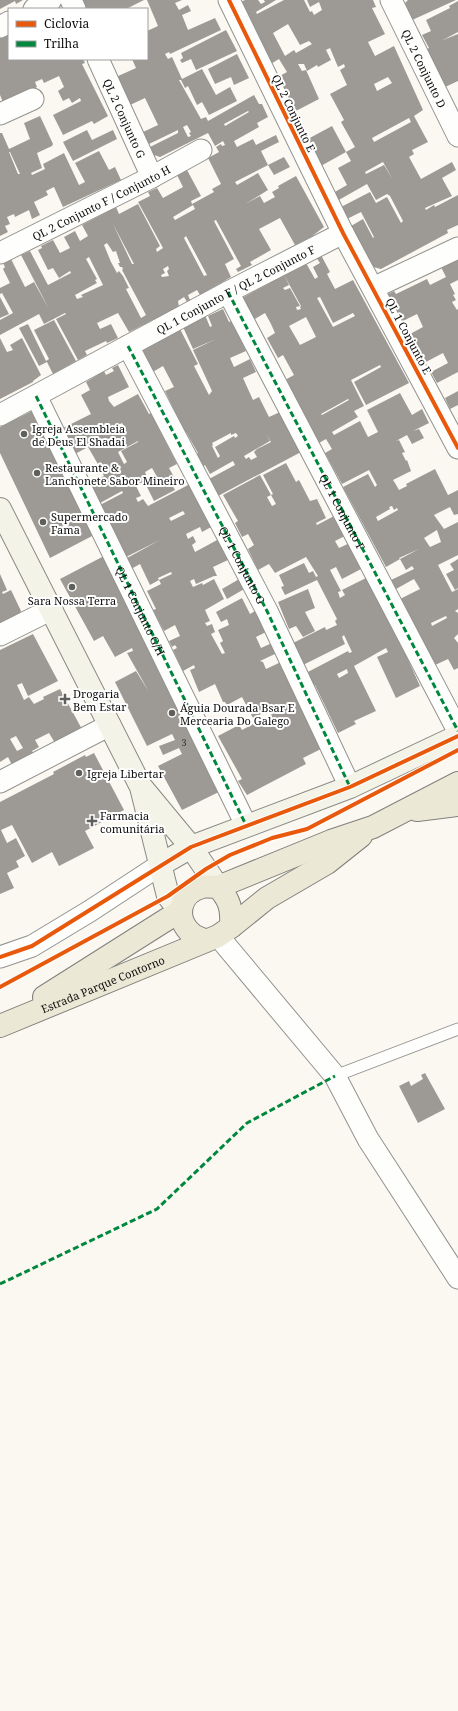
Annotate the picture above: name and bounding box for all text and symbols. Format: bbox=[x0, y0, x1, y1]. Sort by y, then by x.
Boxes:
legend bbox=[8, 8, 148, 60]
text: Ciclovia bbox=[44, 15, 90, 32]
street label: QL 2 Conjunto D bbox=[399, 26, 450, 110]
text: Trilha bbox=[44, 35, 79, 52]
street label: QL 2 Conjunto E bbox=[269, 72, 319, 154]
street label: QL 2 Conjunto G bbox=[100, 76, 150, 160]
street label: QL 2 Conjunto F / Conjunto H bbox=[29, 161, 173, 243]
street label: QL 1 Conjunto F / QL 2 Conjunto F bbox=[153, 241, 318, 337]
street label: QL 1 Conjunto E bbox=[383, 295, 435, 377]
place label: Igreja Assembleia de Deus El Shadai bbox=[32, 421, 125, 449]
marker: Igreja Assembleia de Deus El Shadai bbox=[19, 429, 29, 439]
place label: Restaurante & Lanchonete Sabor Mineiro bbox=[45, 460, 185, 488]
marker: Restaurante & Lanchonete Sabor Mineiro bbox=[32, 468, 42, 478]
street label: QL 1 Conjunto F bbox=[317, 471, 370, 553]
place label: Supermercado Fama bbox=[51, 509, 128, 537]
marker: Supermercado Fama bbox=[38, 517, 48, 527]
street label: QL 1 Conjunto G bbox=[216, 523, 269, 606]
street label: QL 1 Conjunto G/H bbox=[113, 564, 169, 658]
marker: Sara Nossa Terra bbox=[67, 582, 77, 592]
place label: Sara Nossa Terra bbox=[28, 593, 116, 608]
place label: Drogaria Bem Estar bbox=[73, 686, 127, 714]
marker: Drogaria Bem Estar bbox=[60, 694, 70, 704]
place label: Águia Dourada Bsar E Mercearia Do Galego bbox=[180, 700, 295, 728]
marker: Águia Dourada Bsar E Mercearia Do Galego bbox=[167, 708, 177, 718]
house number: 3 bbox=[181, 736, 187, 749]
place label: Igreja Libertar bbox=[87, 766, 165, 781]
marker: Igreja Libertar bbox=[74, 768, 84, 778]
place label: Farmacia comunitária bbox=[100, 808, 165, 836]
marker: Farmacia comunitária bbox=[87, 816, 97, 826]
street label: Estrada Parque Contorno bbox=[39, 951, 167, 1016]

